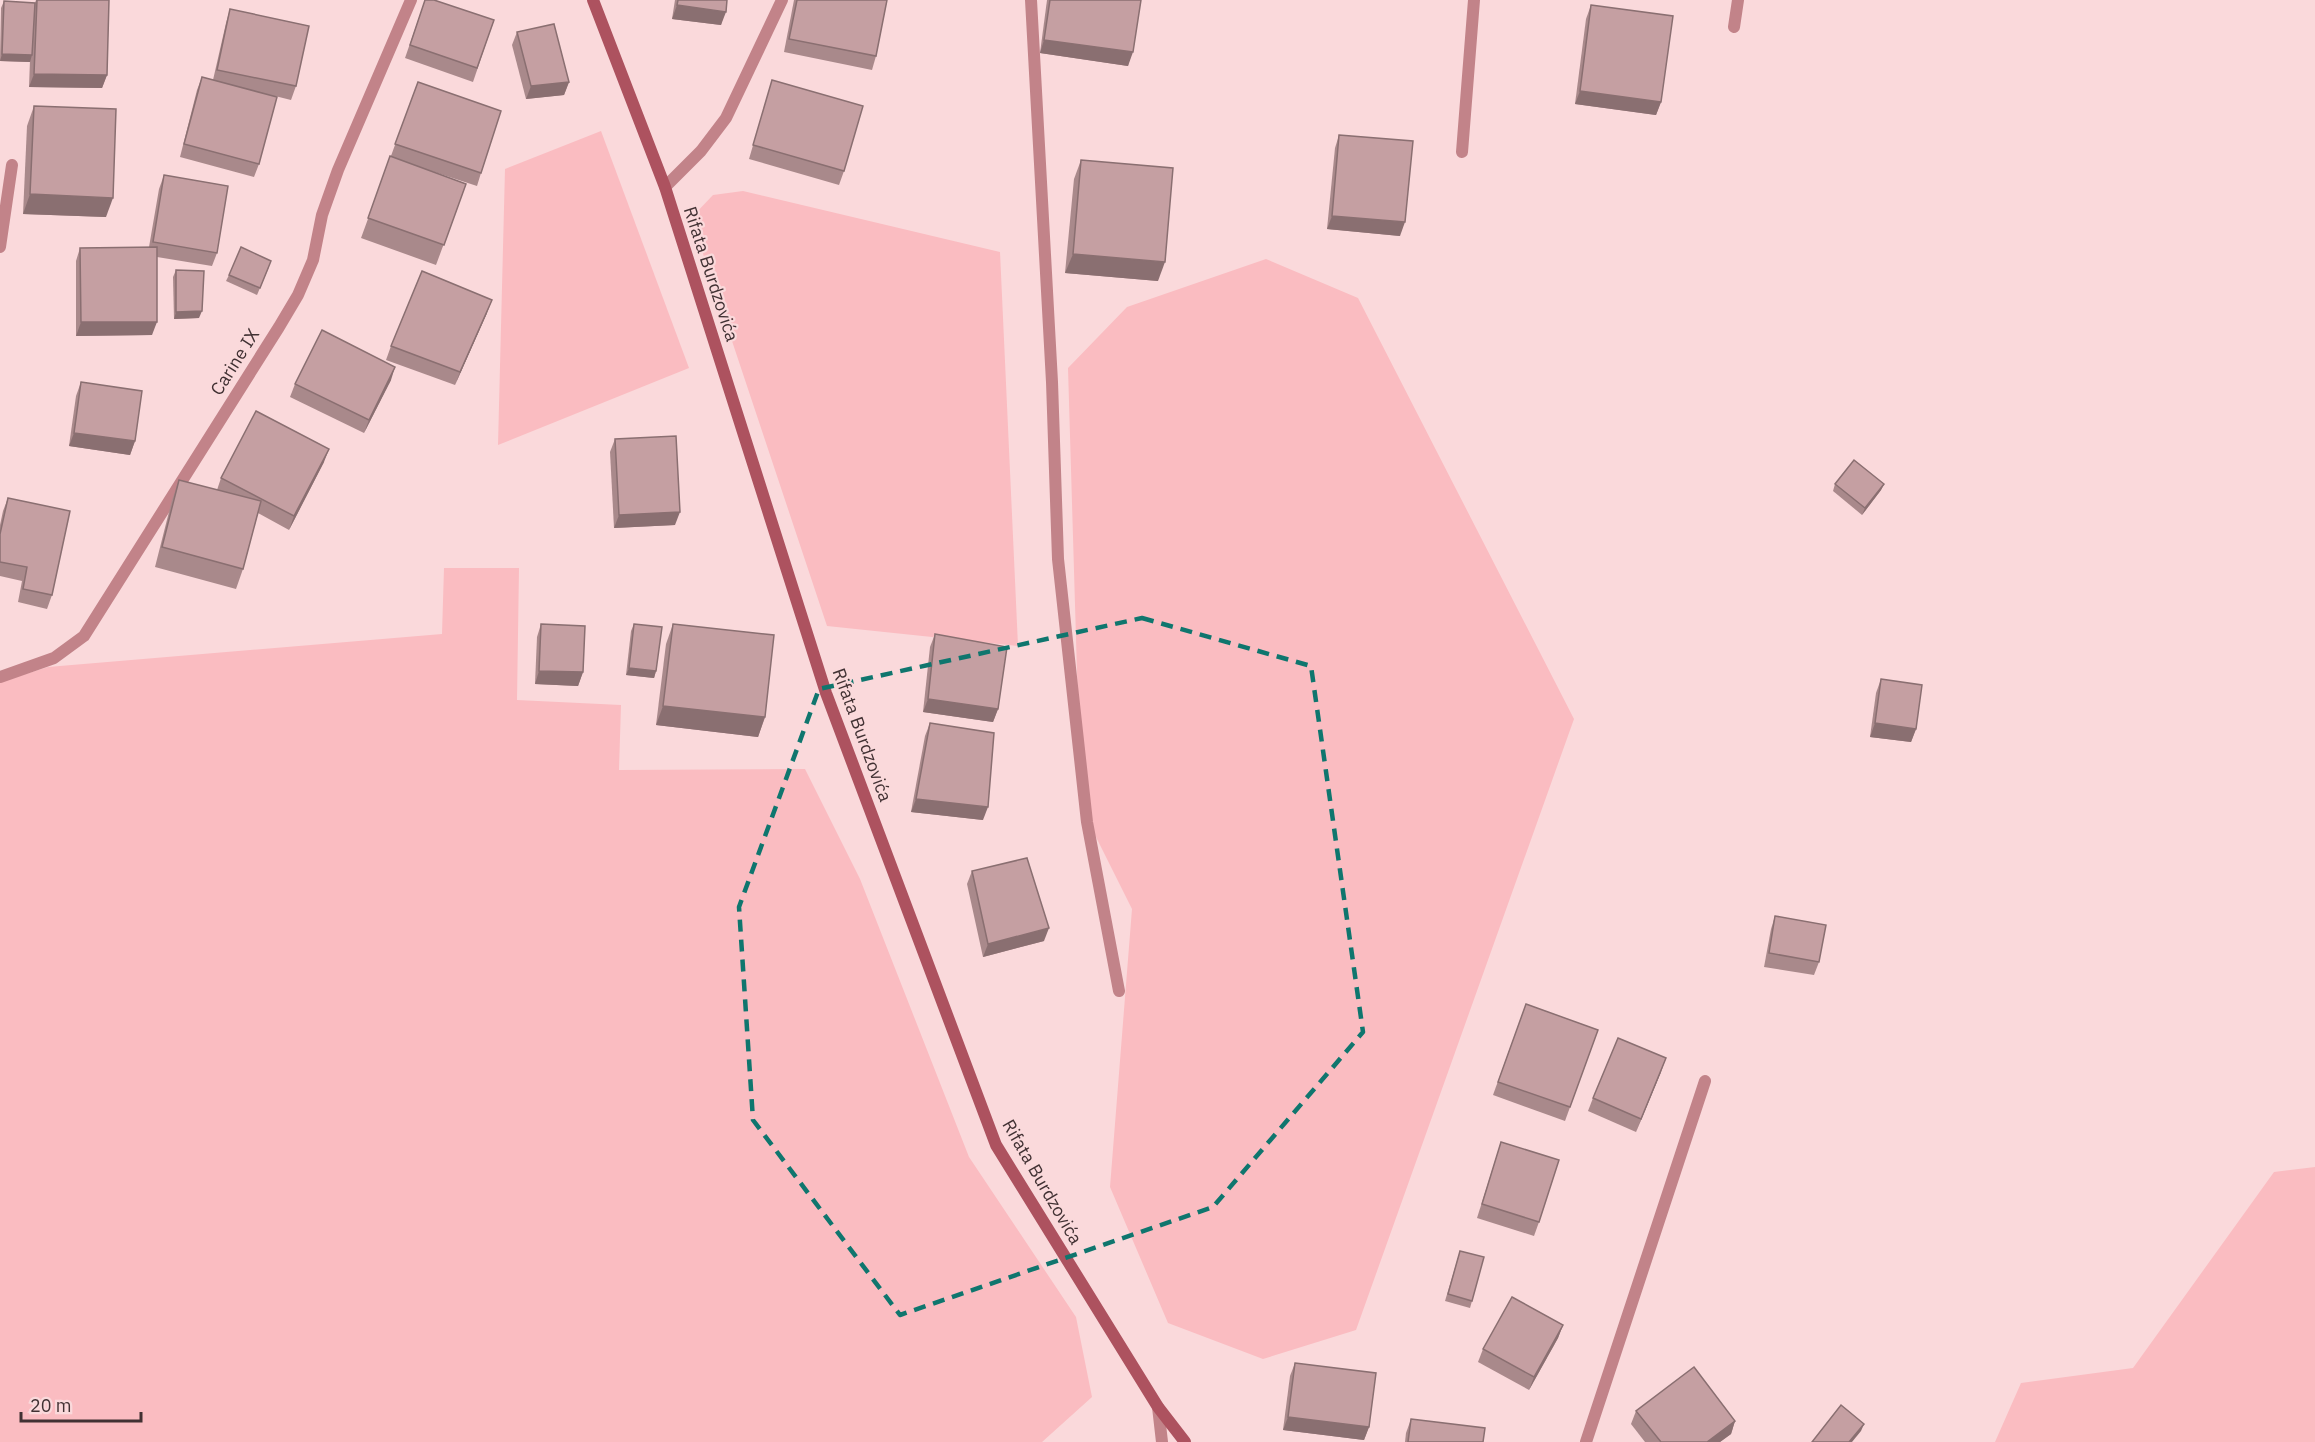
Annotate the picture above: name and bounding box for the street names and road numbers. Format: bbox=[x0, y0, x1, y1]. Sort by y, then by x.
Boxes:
street label: Rifata Burdzovića bbox=[679, 203, 744, 345]
street label: Carine IX bbox=[205, 324, 264, 399]
street label: Rifata Burdzovića bbox=[828, 665, 897, 805]
street label: Rifata Burdzovića bbox=[997, 1115, 1088, 1249]

